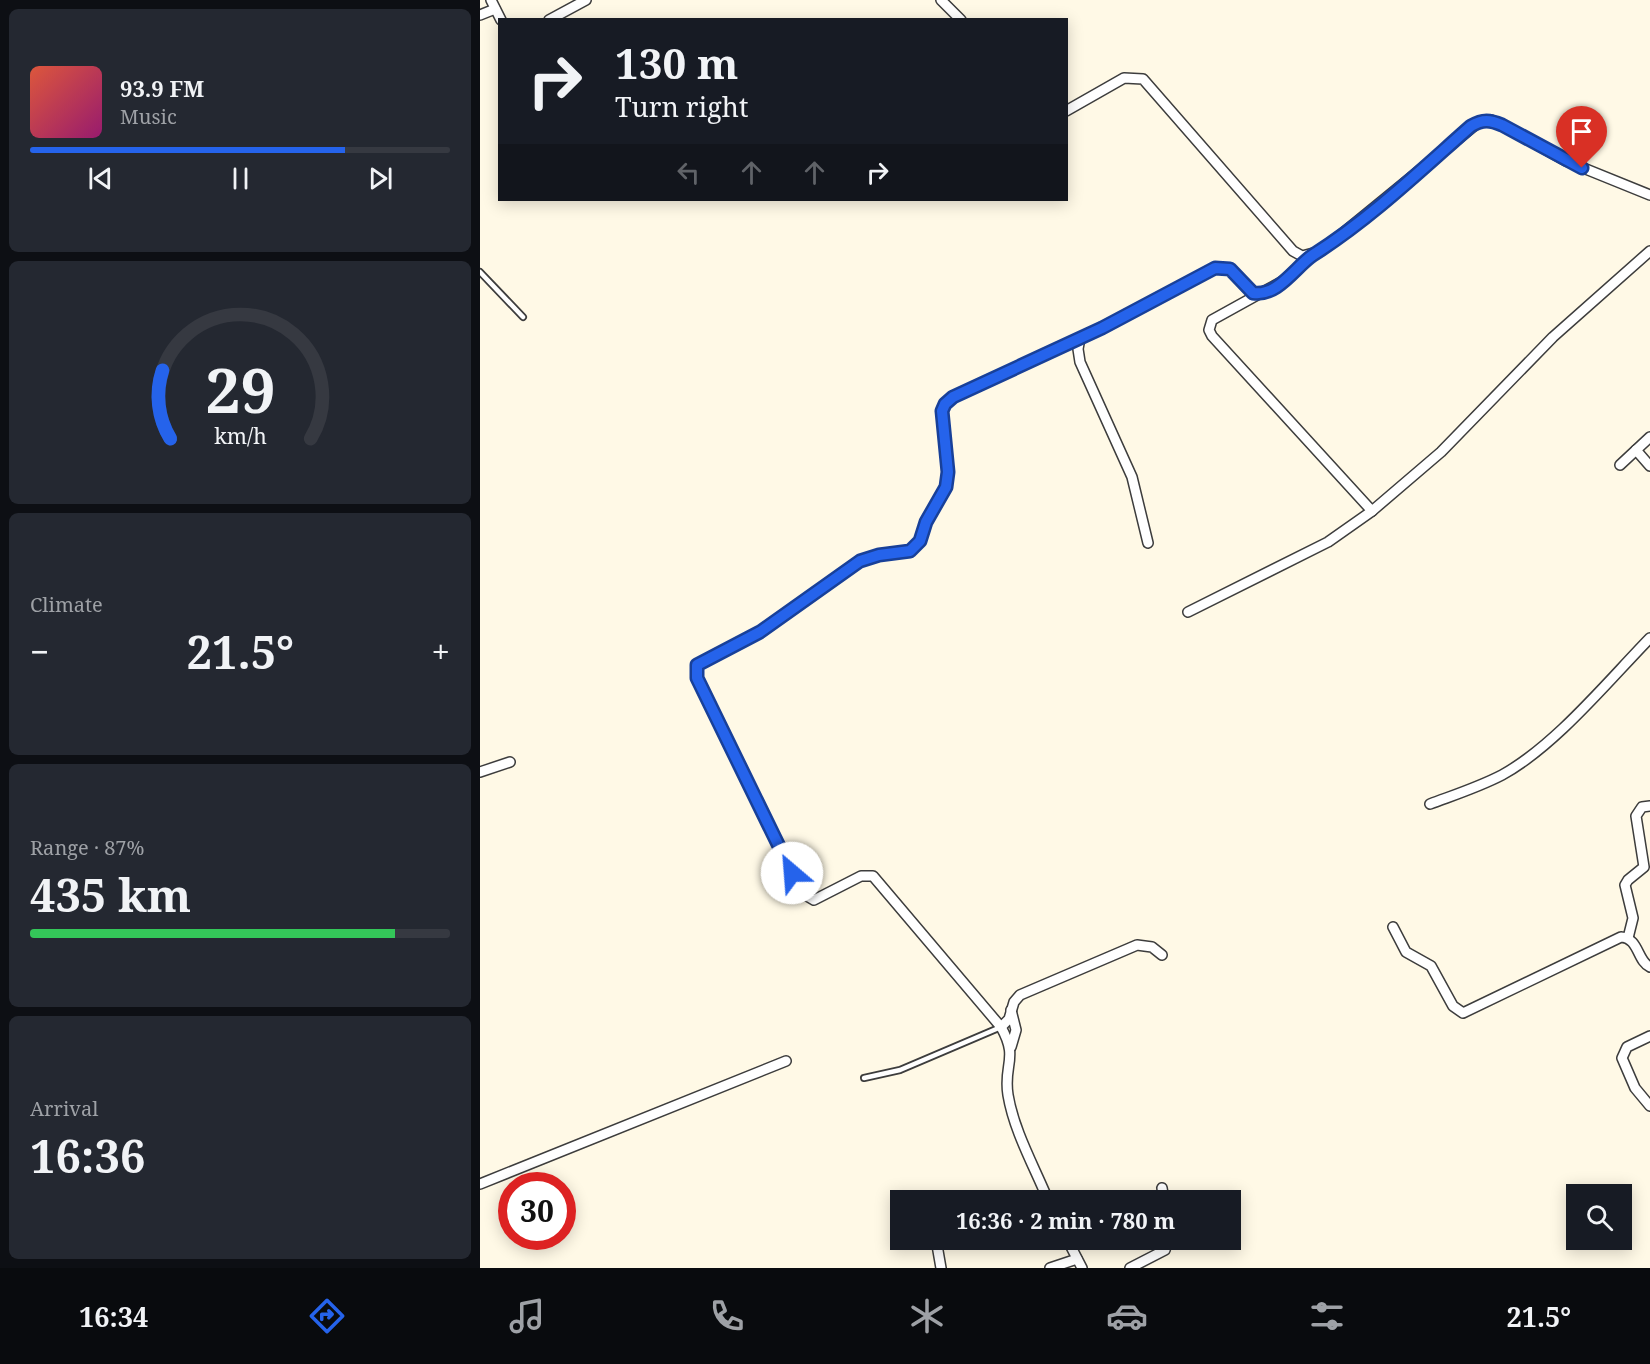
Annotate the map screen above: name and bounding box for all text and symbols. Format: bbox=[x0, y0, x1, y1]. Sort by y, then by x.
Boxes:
text: 130 m bbox=[615, 34, 739, 91]
icon: right bbox=[516, 42, 594, 120]
text: 93.9 FM bbox=[120, 73, 204, 103]
text: Turn right bbox=[615, 88, 748, 125]
text: Music bbox=[120, 103, 177, 130]
pin bbox=[1556, 106, 1607, 168]
icon: arrive bbox=[1565, 115, 1598, 148]
icon: left bbox=[672, 156, 705, 189]
icon: ahead bbox=[735, 156, 768, 189]
icon: ahead bbox=[798, 156, 831, 189]
icon: right bbox=[861, 156, 894, 189]
icon: previous bbox=[84, 162, 117, 195]
icon: pause bbox=[224, 162, 257, 195]
icon: next bbox=[364, 162, 397, 195]
text: 29 bbox=[205, 346, 275, 431]
text: km/h bbox=[214, 422, 267, 451]
text: Climate bbox=[30, 591, 103, 618]
text: 21.5° bbox=[187, 621, 294, 682]
text: − bbox=[30, 629, 49, 674]
text: + bbox=[432, 629, 450, 674]
text: Range · 87% bbox=[30, 834, 144, 861]
position arrow bbox=[760, 841, 824, 905]
text: 435 km bbox=[30, 864, 191, 925]
text: Arrival bbox=[30, 1095, 98, 1122]
text: 16:36 bbox=[30, 1125, 145, 1186]
speed limit sign: 30 bbox=[498, 1172, 576, 1250]
map controls bbox=[1566, 1184, 1632, 1250]
button: search bbox=[1566, 1184, 1632, 1250]
text: 16:36 · 2 min · 780 m bbox=[956, 1205, 1175, 1235]
icon: directions bbox=[306, 1295, 348, 1337]
icon: music bbox=[506, 1295, 548, 1337]
icon: phone bbox=[706, 1295, 748, 1337]
icon: climate bbox=[906, 1295, 948, 1337]
icon: car bbox=[1106, 1295, 1148, 1337]
icon: filters bbox=[1306, 1295, 1348, 1337]
text: 16:34 bbox=[79, 1298, 148, 1335]
text: 21.5° bbox=[1506, 1298, 1571, 1335]

